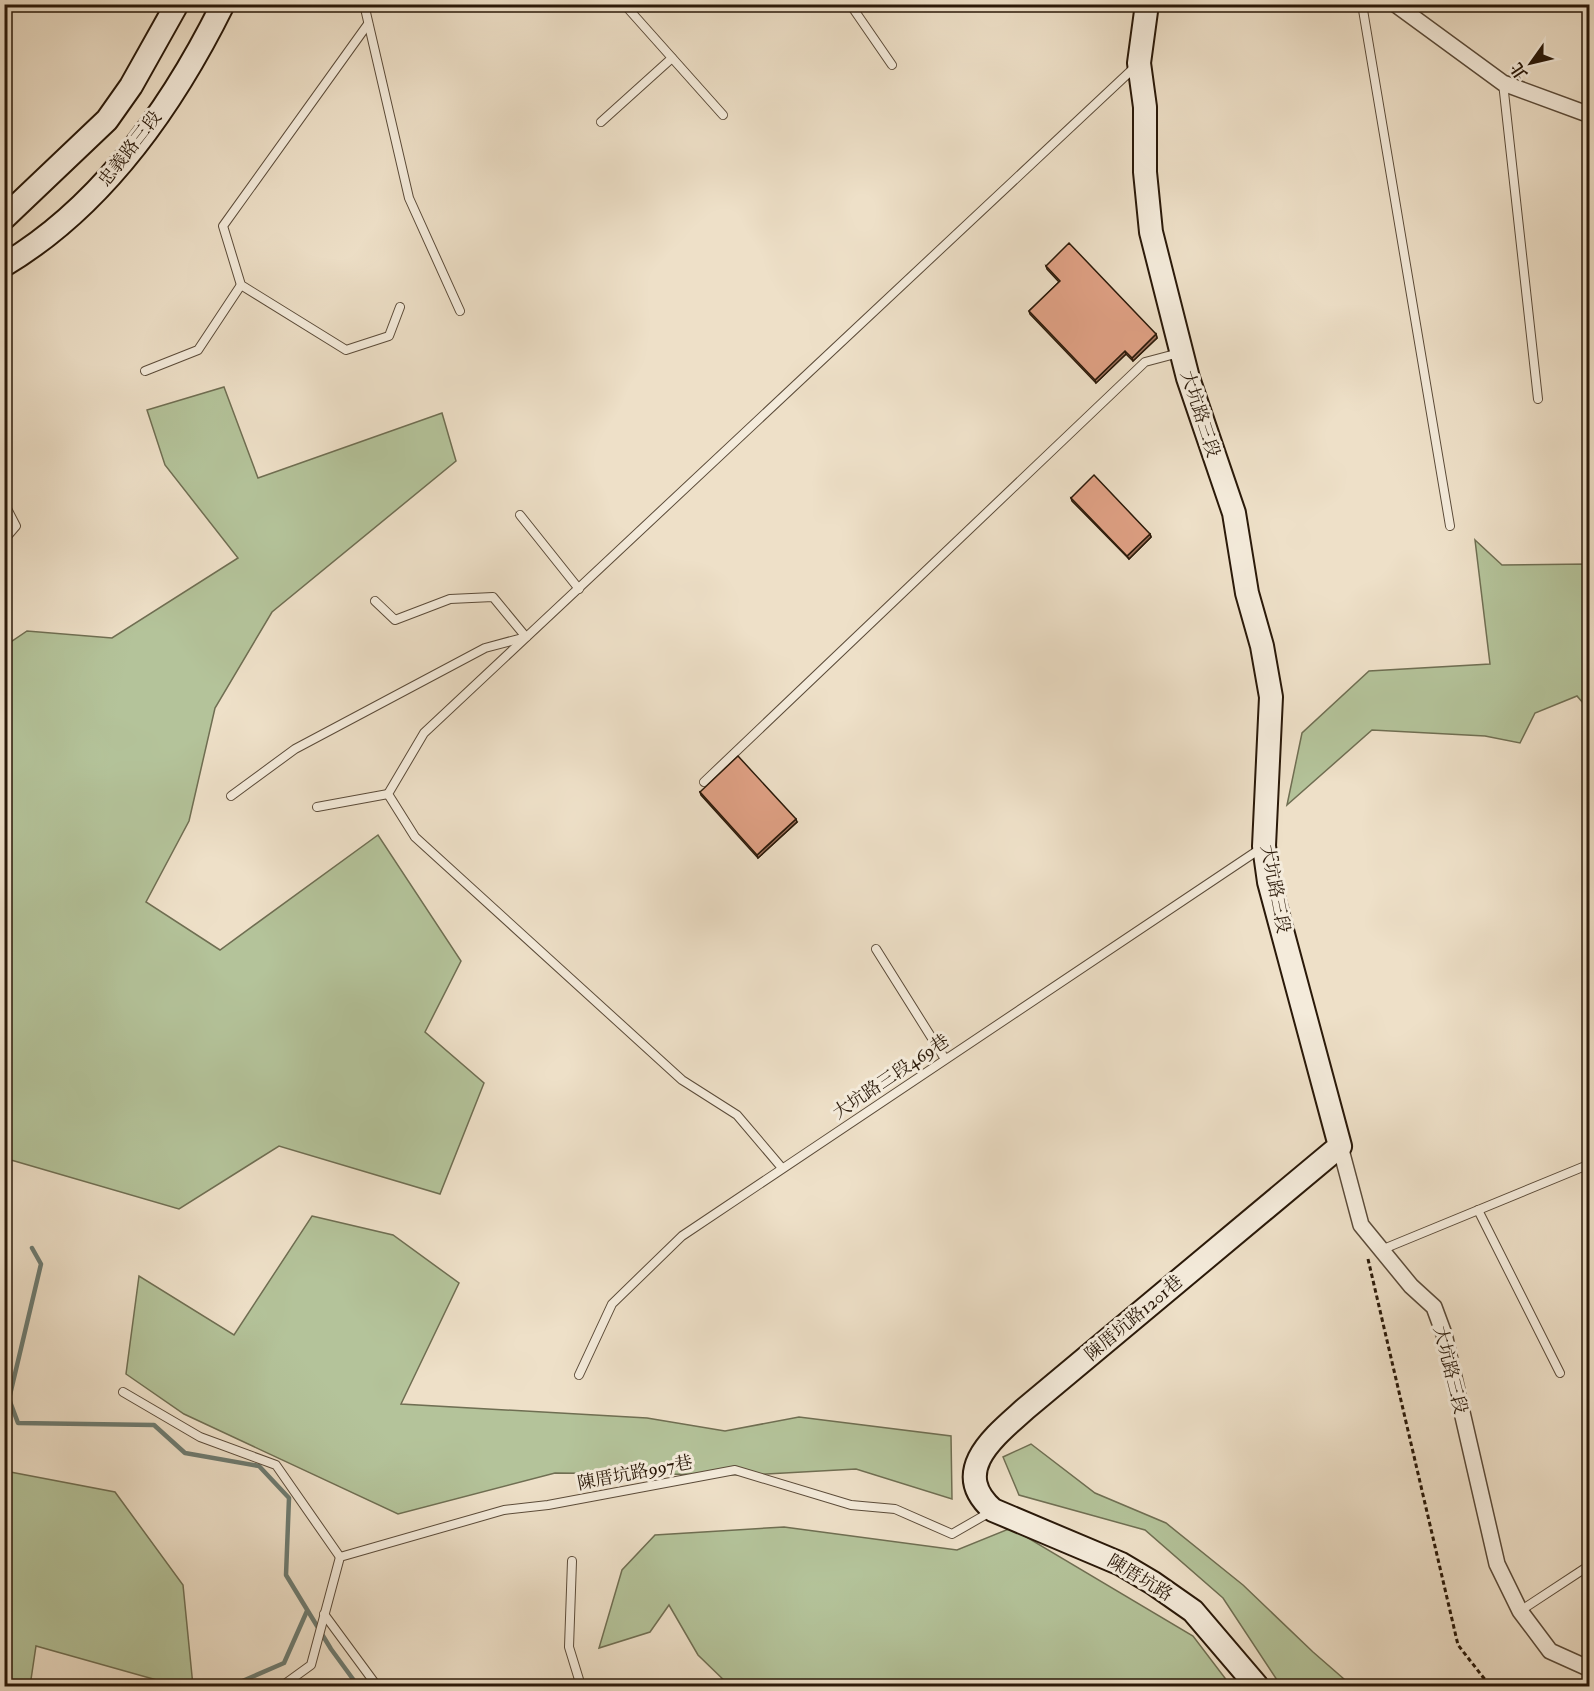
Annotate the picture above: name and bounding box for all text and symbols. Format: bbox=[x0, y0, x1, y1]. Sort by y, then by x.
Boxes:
north arrow bbox=[1501, 33, 1561, 93]
text: 北 bbox=[1507, 59, 1532, 83]
street label: 忠義路三段 bbox=[93, 106, 167, 192]
street label: 大坑路三段 bbox=[1175, 368, 1225, 460]
street label: 大坑路三段 bbox=[1255, 843, 1295, 935]
street label: 大坑路三段469巷 bbox=[828, 1029, 954, 1125]
street label: 陳厝坑路1201巷 bbox=[1080, 1270, 1188, 1366]
street label: 大坑路三段 bbox=[1428, 1324, 1472, 1416]
street label: 陳厝坑路997巷 bbox=[576, 1451, 694, 1495]
street label: 陳厝坑路 bbox=[1103, 1550, 1177, 1606]

